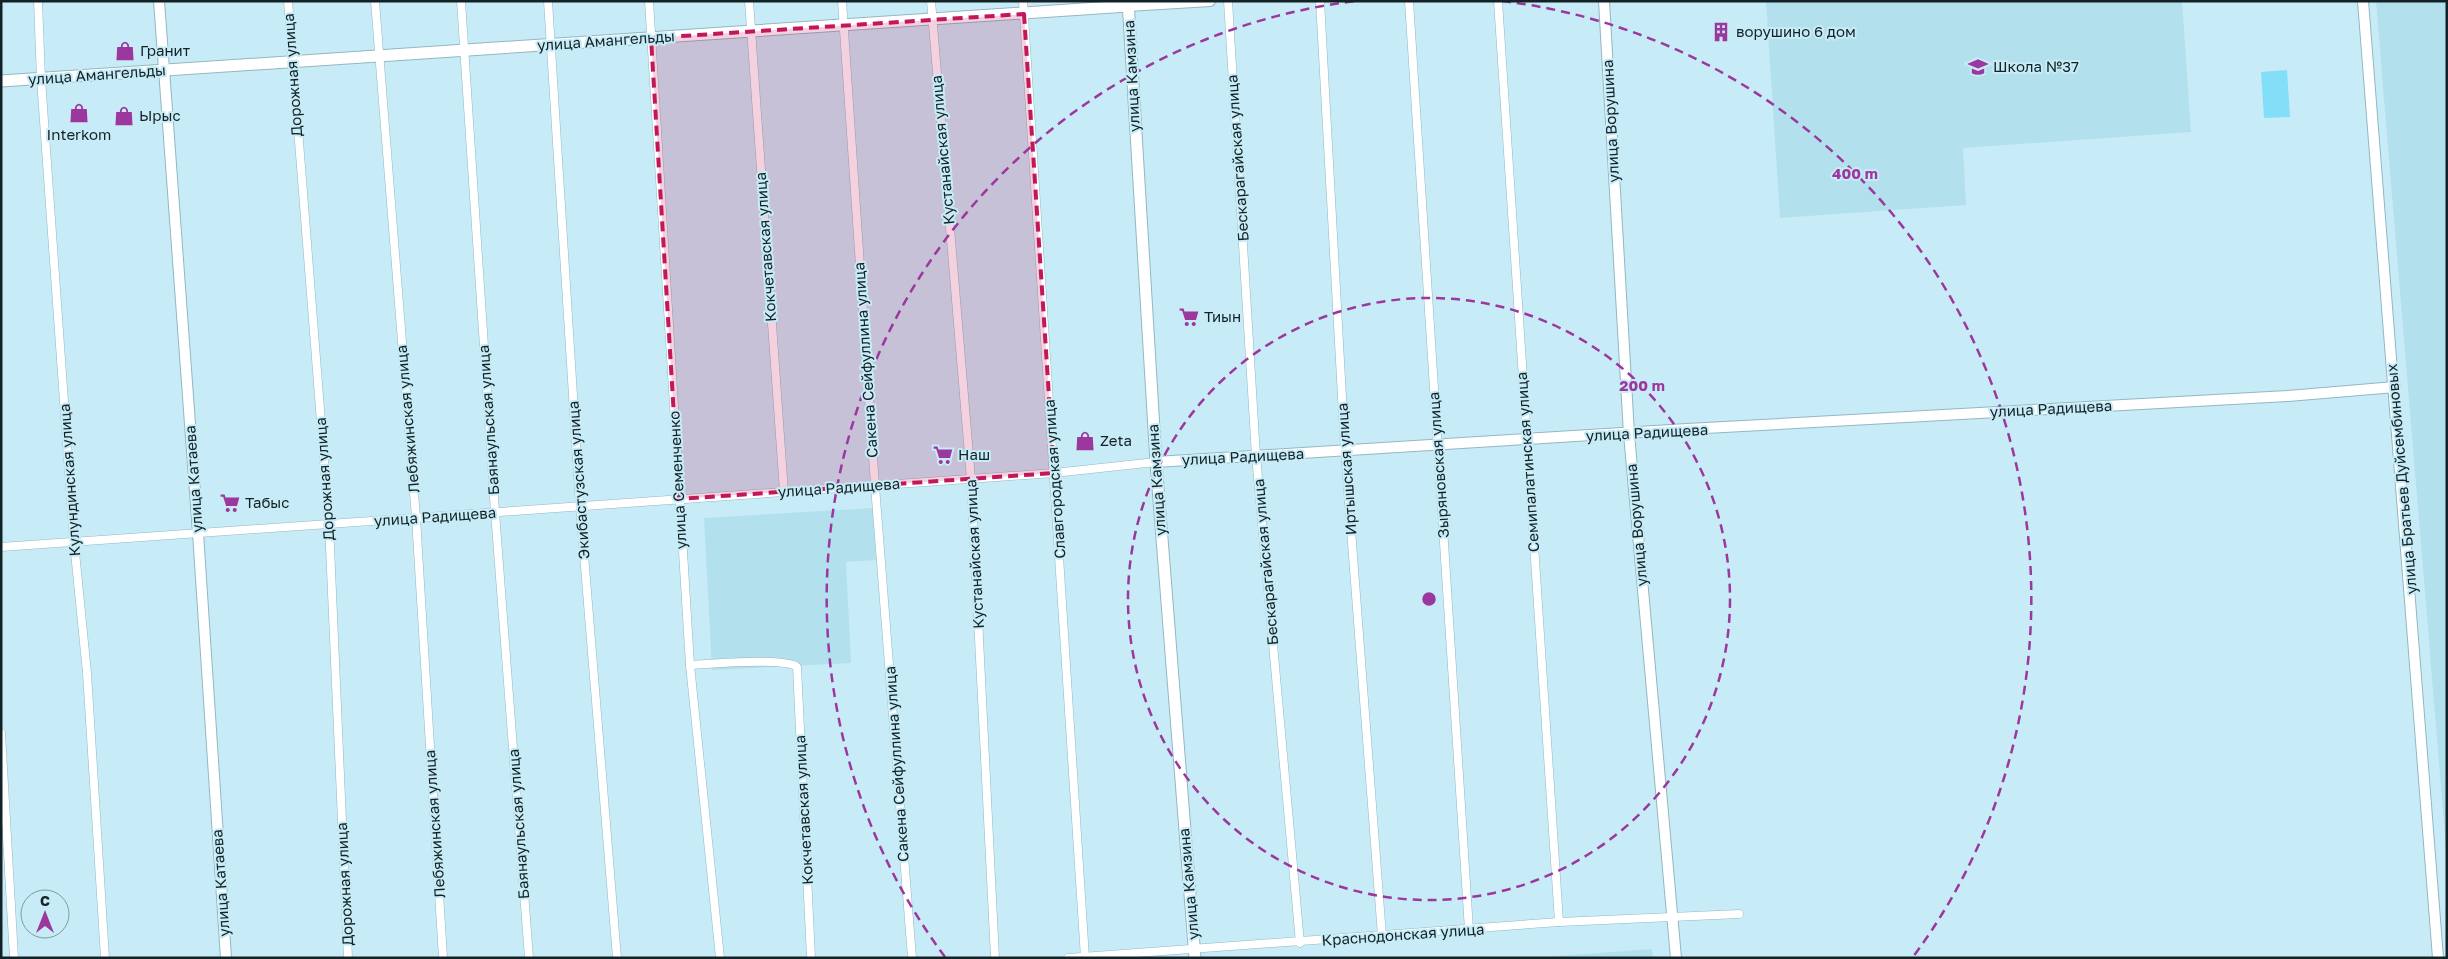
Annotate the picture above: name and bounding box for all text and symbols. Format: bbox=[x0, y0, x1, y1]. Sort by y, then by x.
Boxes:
street label: Дорожная улица bbox=[279, 13, 305, 137]
street label: улица Камзина bbox=[1119, 20, 1143, 132]
building icon: ворушино 6 дом bbox=[1710, 21, 1732, 43]
place label: ворушино 6 дом bbox=[1736, 22, 1856, 40]
street label: улица Амангельды bbox=[536, 26, 675, 54]
shop icon: Гранит bbox=[114, 40, 136, 62]
place label: Гранит bbox=[140, 41, 191, 59]
school or university icon: Школа №37 bbox=[1967, 56, 1989, 78]
place label: Школа №37 bbox=[1993, 57, 2079, 75]
street label: улица Ворушина bbox=[1598, 59, 1622, 183]
street label: улица Амангельды bbox=[27, 60, 166, 88]
street label: Бескарагайская улица bbox=[1222, 74, 1252, 242]
street label: Кустанайская улица bbox=[927, 75, 958, 226]
shop icon: Interkom bbox=[68, 102, 90, 124]
shop icon: Ырыс bbox=[113, 105, 135, 127]
place label: Ырыс bbox=[139, 106, 181, 124]
place label: Interkom bbox=[47, 125, 111, 143]
text: 400 m bbox=[1832, 164, 1878, 182]
street label: Кокчетавская улица bbox=[751, 172, 779, 322]
street label: Сакена Сейфуллина улица bbox=[849, 262, 881, 458]
supermarket icon: Тиын bbox=[1178, 306, 1200, 328]
place label: Тиын bbox=[1204, 307, 1241, 325]
street label: Лебяжинская улица bbox=[392, 344, 422, 494]
street label: Баянаульская улица bbox=[474, 344, 502, 496]
street label: улица Братьев Дуйсембиновых bbox=[2382, 363, 2420, 595]
street label: Семипалатинская улица bbox=[1512, 371, 1542, 553]
text: 200 m bbox=[1619, 376, 1665, 394]
street label: Зыряновская улица bbox=[1424, 391, 1452, 539]
street label: улица Радищева bbox=[1989, 396, 2113, 420]
street label: Славгородская улица bbox=[1039, 399, 1069, 559]
street label: Экибастузская улица bbox=[563, 400, 593, 560]
street label: Иртышская улица bbox=[1332, 402, 1360, 536]
street label: Кулундинская улица bbox=[55, 403, 83, 557]
street label: улица Семенченко bbox=[664, 410, 690, 550]
street label: Дорожная улица bbox=[311, 417, 337, 541]
street label: улица Радищева bbox=[1585, 420, 1709, 444]
street label: улица Камзина bbox=[1143, 424, 1169, 537]
street label: улица Катаева bbox=[180, 425, 206, 533]
shop icon: Zeta bbox=[1074, 430, 1096, 452]
place label: Zeta bbox=[1100, 431, 1132, 449]
supermarket icon: Наш bbox=[932, 444, 954, 466]
street label: улица Радищева bbox=[1181, 444, 1305, 468]
place label: Наш bbox=[958, 445, 990, 463]
street label: улица Ворушина bbox=[1622, 463, 1650, 587]
street label: улица Радищева bbox=[777, 474, 901, 500]
street label: Бескарагайская улица bbox=[1249, 478, 1281, 646]
street label: Кустанайская улица bbox=[961, 479, 987, 629]
supermarket icon: Табыс bbox=[219, 492, 241, 514]
place label: Табыс bbox=[245, 493, 289, 511]
street label: улица Радищева bbox=[373, 503, 497, 529]
centre of rings bbox=[1420, 590, 1438, 608]
street label: Сакена Сейфуллина улица bbox=[880, 666, 912, 862]
street label: Кокчетавская улица bbox=[790, 735, 816, 885]
street label: Баянаульская улица bbox=[504, 748, 532, 900]
street label: Лебяжинская улица bbox=[420, 749, 448, 899]
street label: Дорожная улица bbox=[332, 822, 356, 946]
street label: улица Камзина bbox=[1174, 828, 1202, 941]
street label: улица Катаева bbox=[207, 829, 233, 937]
north arrow bbox=[20, 889, 70, 939]
text: С bbox=[40, 892, 50, 909]
street label: Краснодонская улица bbox=[1321, 919, 1485, 949]

